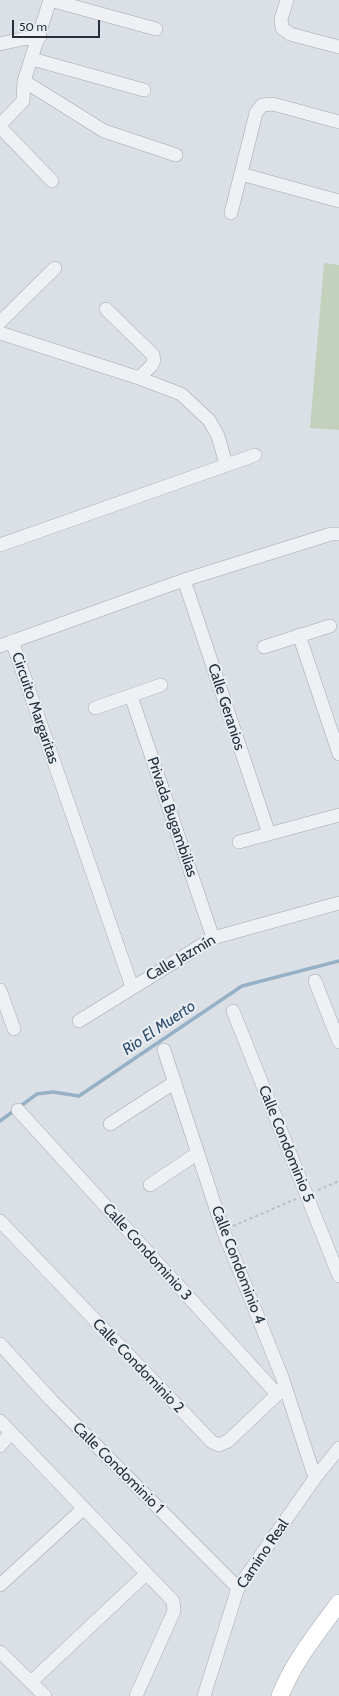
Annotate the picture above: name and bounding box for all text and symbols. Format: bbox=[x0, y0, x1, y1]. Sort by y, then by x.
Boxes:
scale bar bbox=[14, 12, 102, 38]
text: 50 m bbox=[19, 19, 47, 34]
street label: Circuito Margaritas bbox=[7, 650, 63, 766]
street label: Calle Geranios bbox=[204, 661, 248, 753]
street label: Privada Bugambilias bbox=[143, 755, 201, 879]
street label: Calle Jazmín bbox=[143, 931, 219, 985]
water label: Rio El Muerto bbox=[119, 997, 199, 1059]
street label: Calle Condominio 5 bbox=[254, 1083, 318, 1205]
street label: Calle Condominio 3 bbox=[99, 1200, 195, 1304]
street label: Calle Condominio 4 bbox=[207, 1203, 269, 1327]
street label: Calle Condominio 2 bbox=[88, 1315, 188, 1417]
street label: Calle Condominio 1 bbox=[69, 1419, 167, 1517]
street label: Camino Real bbox=[233, 1516, 293, 1592]

